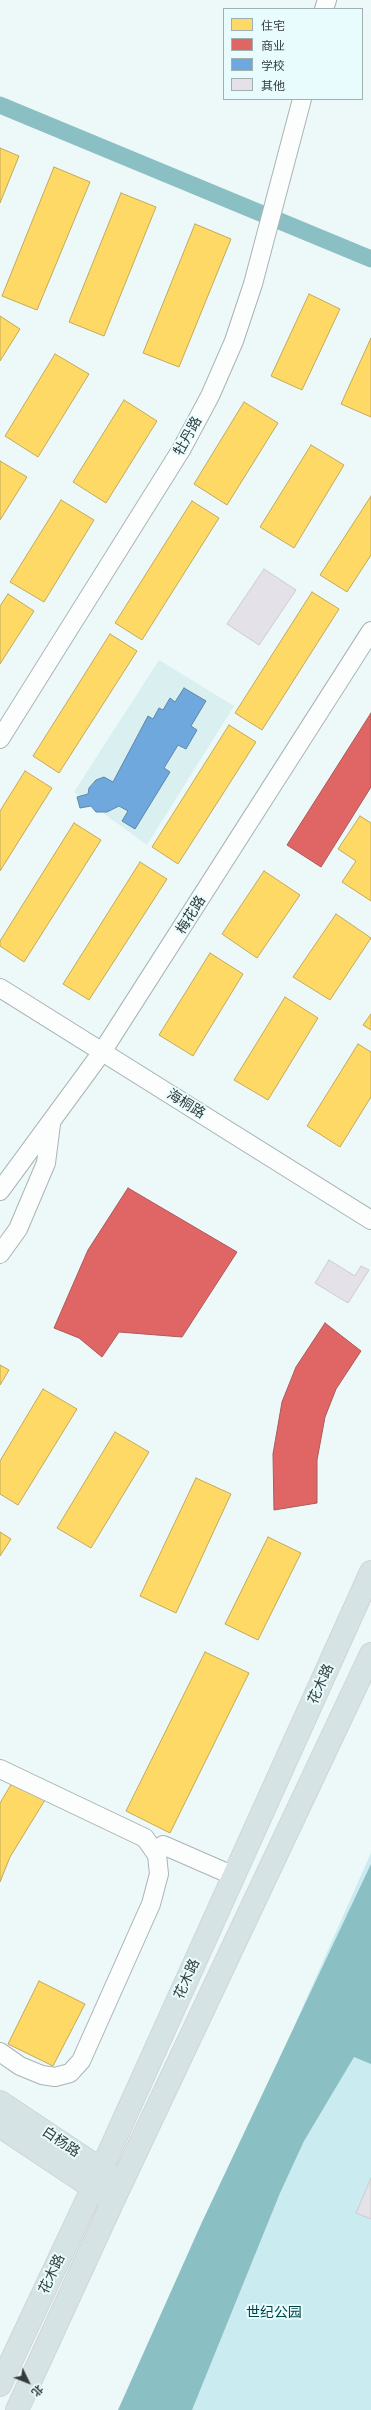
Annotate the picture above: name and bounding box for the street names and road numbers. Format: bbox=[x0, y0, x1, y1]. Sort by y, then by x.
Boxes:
street label: 牡丹路 bbox=[170, 414, 206, 458]
street label: 梅花路 bbox=[173, 893, 209, 937]
street label: 海桐路 bbox=[164, 1086, 208, 1122]
street label: 花木路 bbox=[305, 1661, 337, 1707]
street label: 花木路 bbox=[171, 1956, 203, 2002]
street label: 白杨路 bbox=[39, 2123, 83, 2161]
street label: 花木路 bbox=[36, 2251, 68, 2297]

